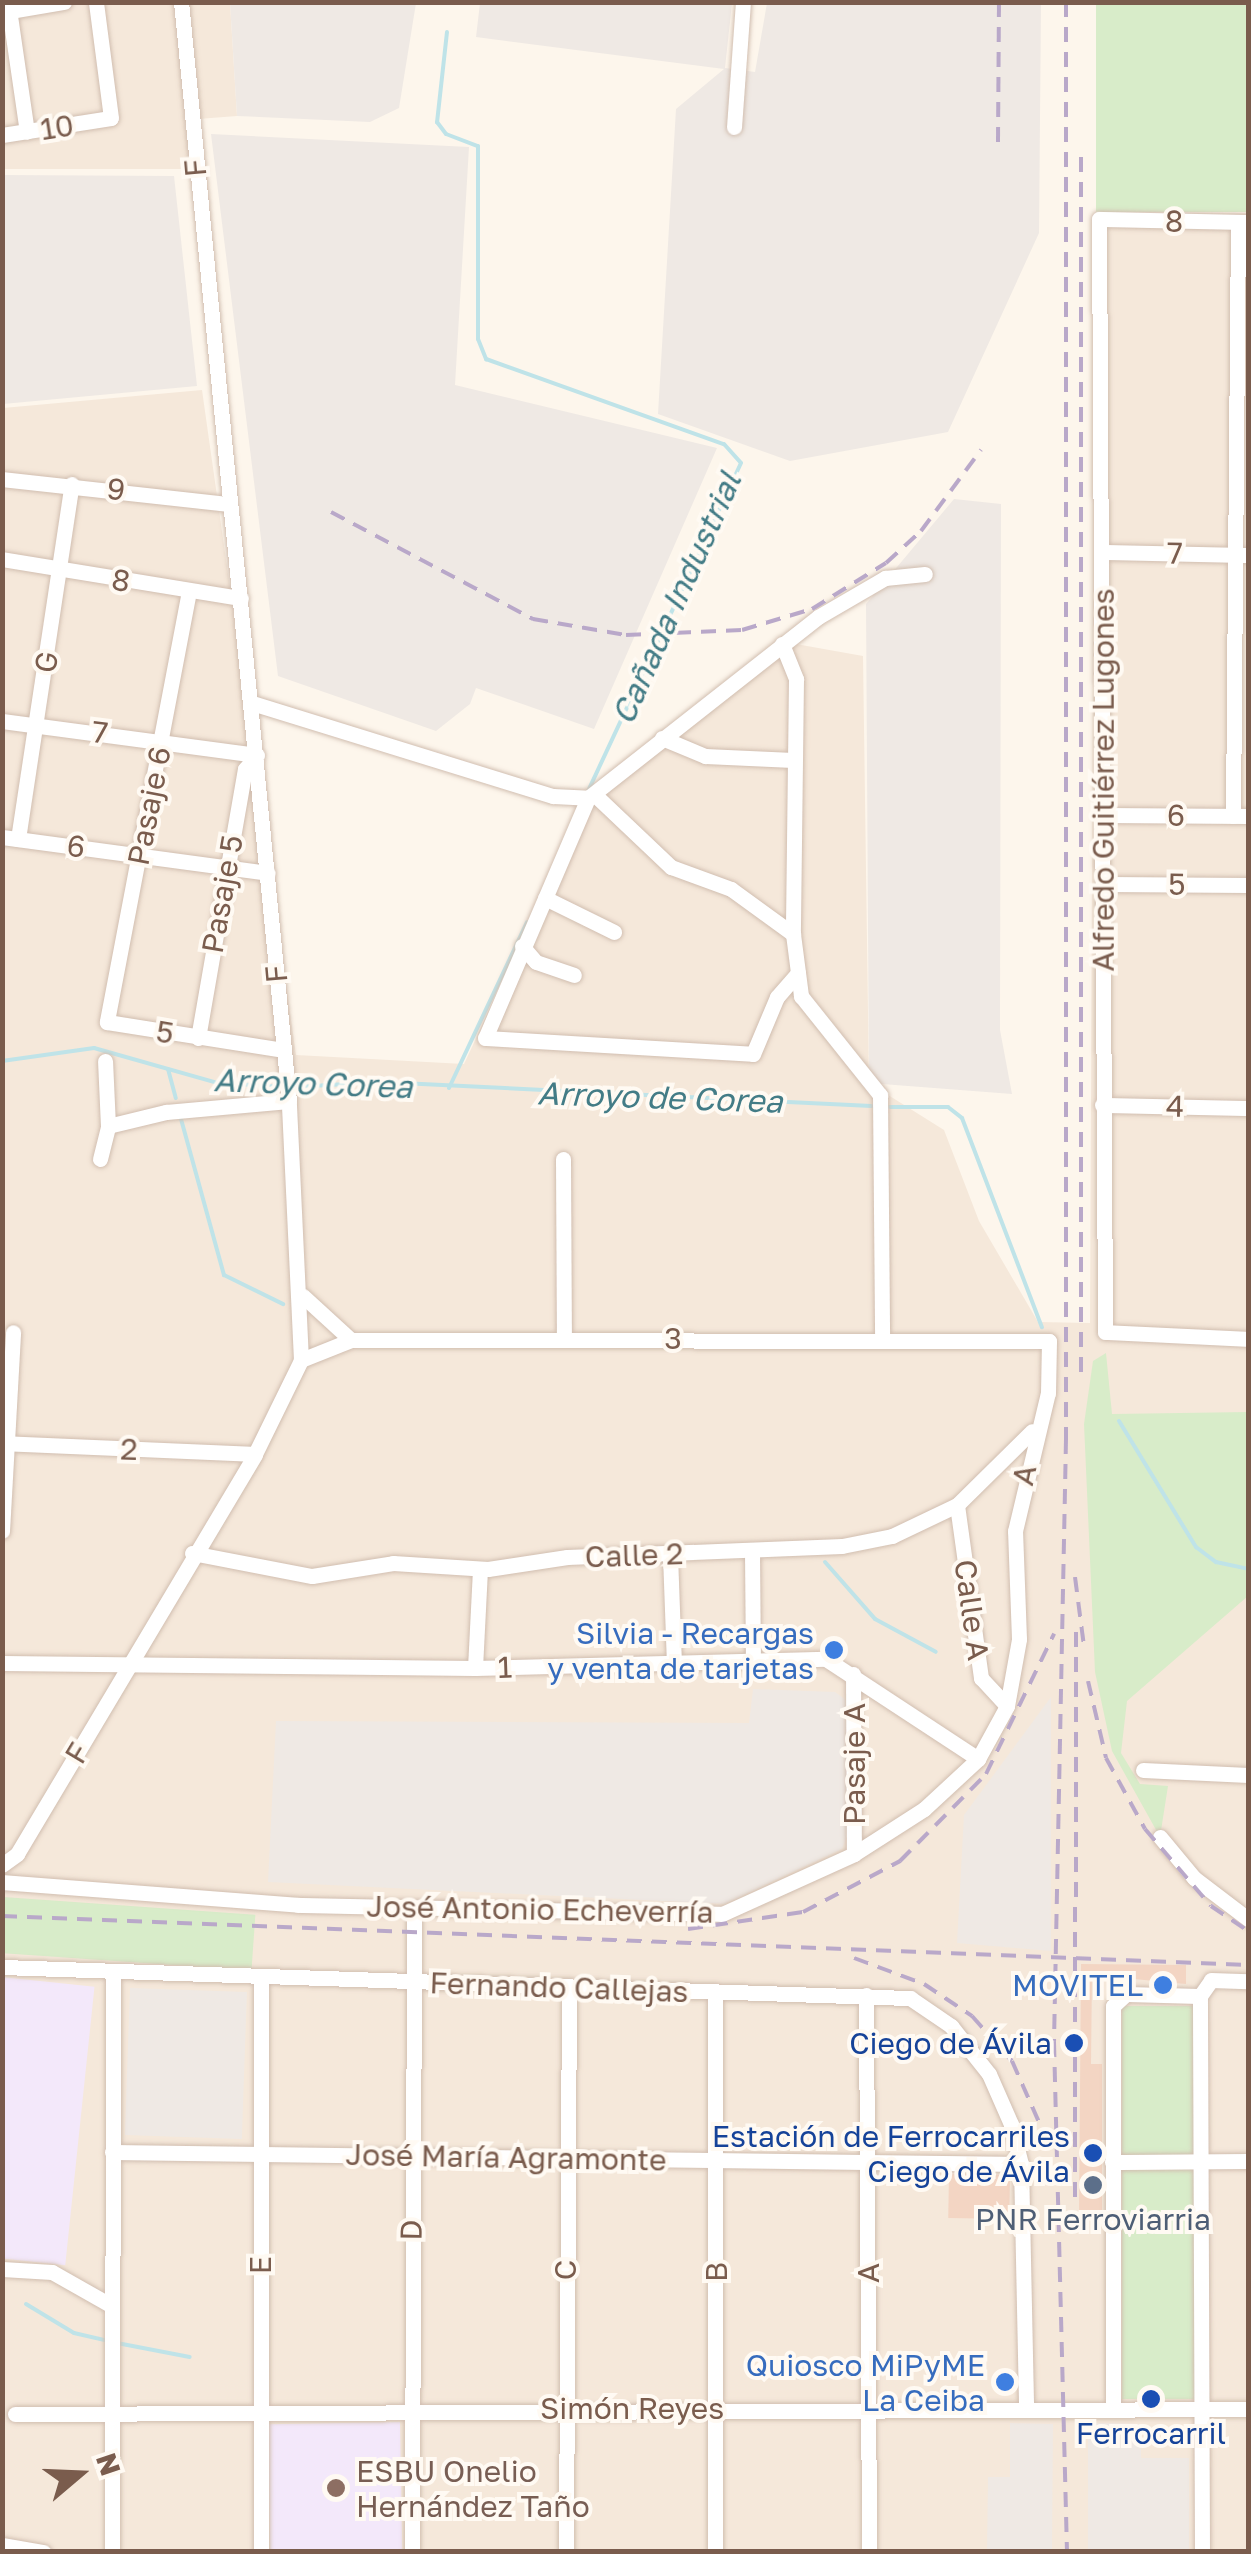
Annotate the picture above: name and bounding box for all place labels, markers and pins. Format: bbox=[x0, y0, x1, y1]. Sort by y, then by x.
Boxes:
place label: Silvia - Recargas y venta de tarjetas bbox=[547, 1615, 814, 1686]
marker: Silvia - Recargas y venta de tarjetas bbox=[823, 1639, 845, 1661]
place label: MOVITEL bbox=[1012, 1967, 1143, 2003]
marker: MOVITEL bbox=[1152, 1974, 1174, 1996]
place label: Ciego de Ávila bbox=[849, 2025, 1052, 2061]
marker: Ciego de Ávila bbox=[1061, 2030, 1087, 2056]
place label: Estación de Ferrocarriles Ciego de Ávila bbox=[712, 2118, 1070, 2188]
marker: Estación de Ferrocarriles Ciego de Ávila bbox=[1080, 2140, 1106, 2166]
marker: PNR Ferroviarria bbox=[1082, 2174, 1104, 2196]
place label: PNR Ferroviarria bbox=[975, 2201, 1211, 2237]
place label: Quiosco MiPyME La Ceiba bbox=[746, 2347, 985, 2418]
marker: Quiosco MiPyME La Ceiba bbox=[994, 2371, 1016, 2393]
marker: Ferrocarril bbox=[1140, 2388, 1162, 2410]
place label: Ferrocarril bbox=[1076, 2415, 1226, 2451]
place label: ESBU Onelio Hernández Taño bbox=[356, 2453, 590, 2524]
marker: ESBU Onelio Hernández Taño bbox=[325, 2477, 347, 2499]

